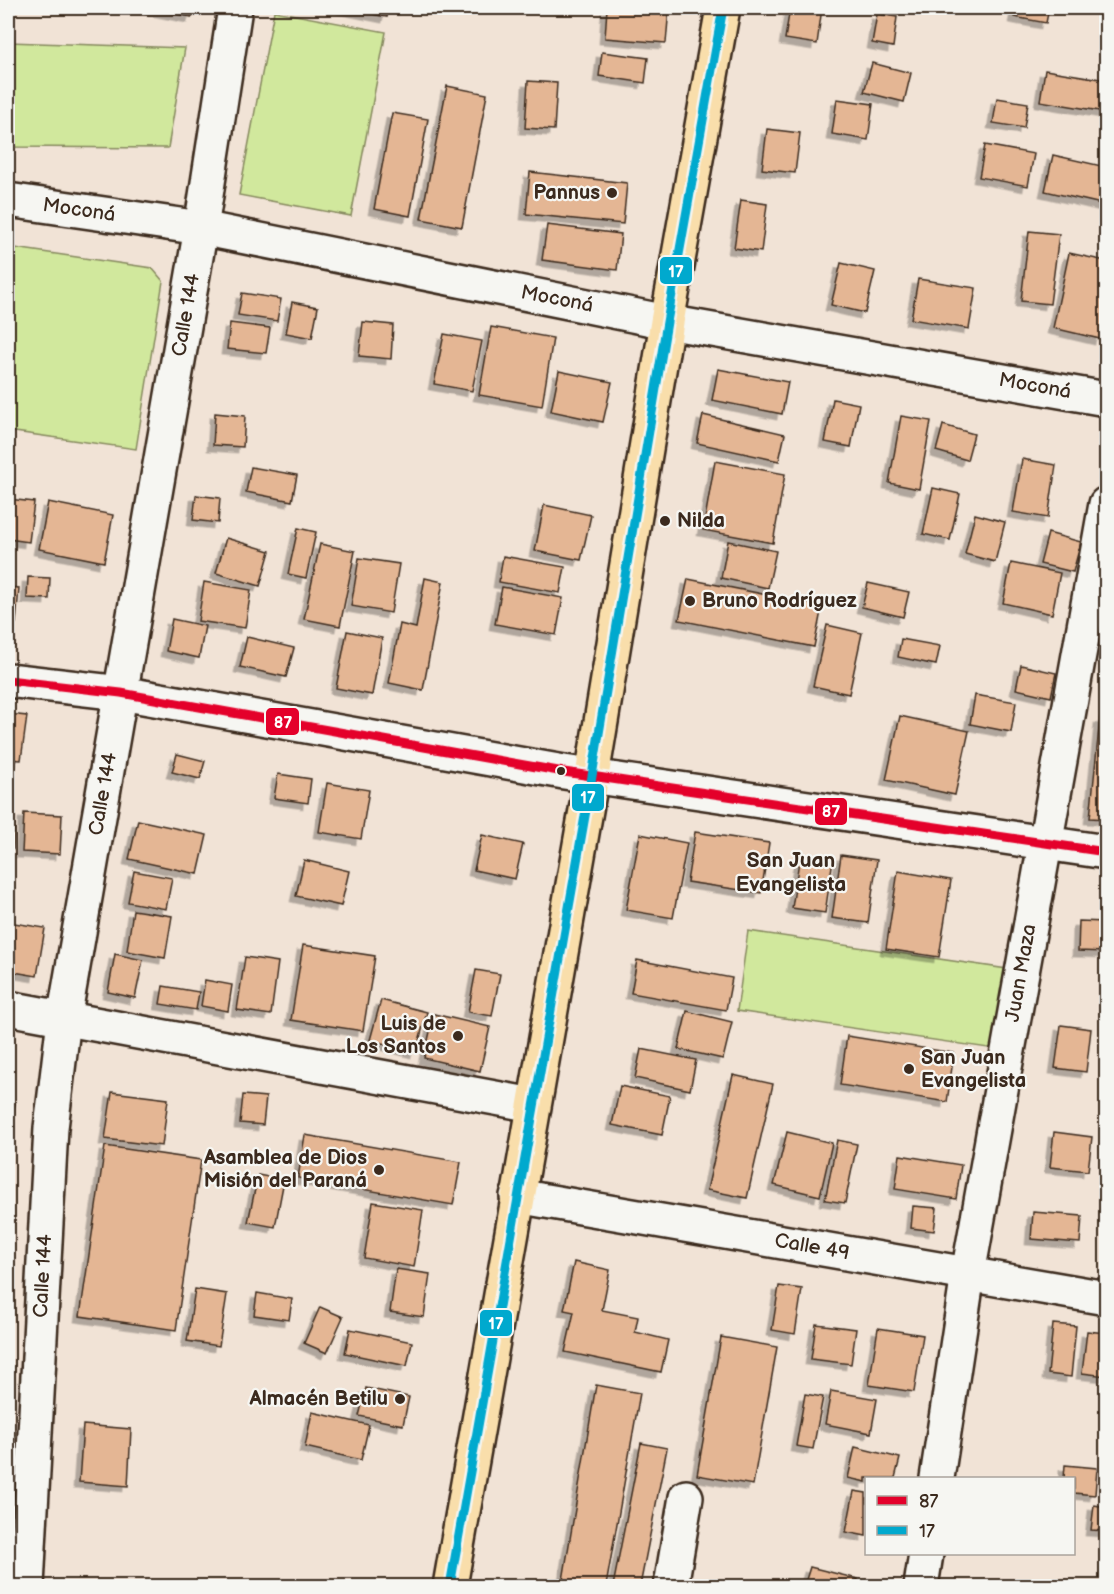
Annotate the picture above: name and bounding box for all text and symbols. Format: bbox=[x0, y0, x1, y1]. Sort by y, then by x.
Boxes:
place label: Pannus bbox=[534, 181, 600, 205]
marker: Pannus bbox=[605, 186, 619, 200]
street label: Moconá bbox=[41, 193, 117, 227]
line badge: 17 bbox=[659, 256, 693, 285]
text: 17 bbox=[668, 263, 684, 282]
street label: Calle 144 bbox=[167, 272, 205, 358]
street label: Moconá bbox=[519, 280, 595, 318]
street label: Moconá bbox=[997, 368, 1073, 404]
place label: Nilda bbox=[677, 509, 725, 533]
marker: Nilda bbox=[658, 514, 672, 528]
place label: Bruno Rodríguez bbox=[702, 589, 857, 613]
marker: Bruno Rodríguez bbox=[683, 594, 697, 608]
line badge: 87 bbox=[265, 707, 300, 736]
text: 87 bbox=[274, 714, 292, 733]
street label: Calle 144 bbox=[84, 751, 122, 837]
unlabelled marker bbox=[555, 765, 567, 777]
line badge: 17 bbox=[571, 783, 605, 812]
text: 17 bbox=[580, 789, 596, 808]
line badge: 87 bbox=[814, 797, 848, 826]
text: 87 bbox=[822, 803, 840, 822]
district label: San Juan Evangelista bbox=[736, 848, 846, 897]
street label: Juan Maza bbox=[1001, 922, 1041, 1024]
place label: Luis de Los Santos bbox=[346, 1012, 446, 1059]
marker: Luis de Los Santos bbox=[451, 1029, 465, 1043]
place label: San Juan Evangelista bbox=[921, 1046, 1026, 1093]
marker: San Juan Evangelista bbox=[902, 1062, 916, 1076]
place label: Asamblea de Dios Misión del Paraná bbox=[203, 1146, 367, 1193]
marker: Asamblea de Dios Misión del Paraná bbox=[372, 1163, 386, 1177]
street label: Calle 49 bbox=[773, 1229, 851, 1265]
street label: Calle 144 bbox=[29, 1234, 57, 1318]
line badge: 17 bbox=[479, 1309, 513, 1337]
text: 17 bbox=[488, 1315, 504, 1334]
place label: Almacén Betilu bbox=[248, 1387, 388, 1411]
marker: Almacén Betilu bbox=[393, 1392, 407, 1406]
legend bbox=[865, 1477, 1075, 1555]
text: 87 bbox=[919, 1491, 938, 1512]
text: 17 bbox=[919, 1521, 935, 1542]

